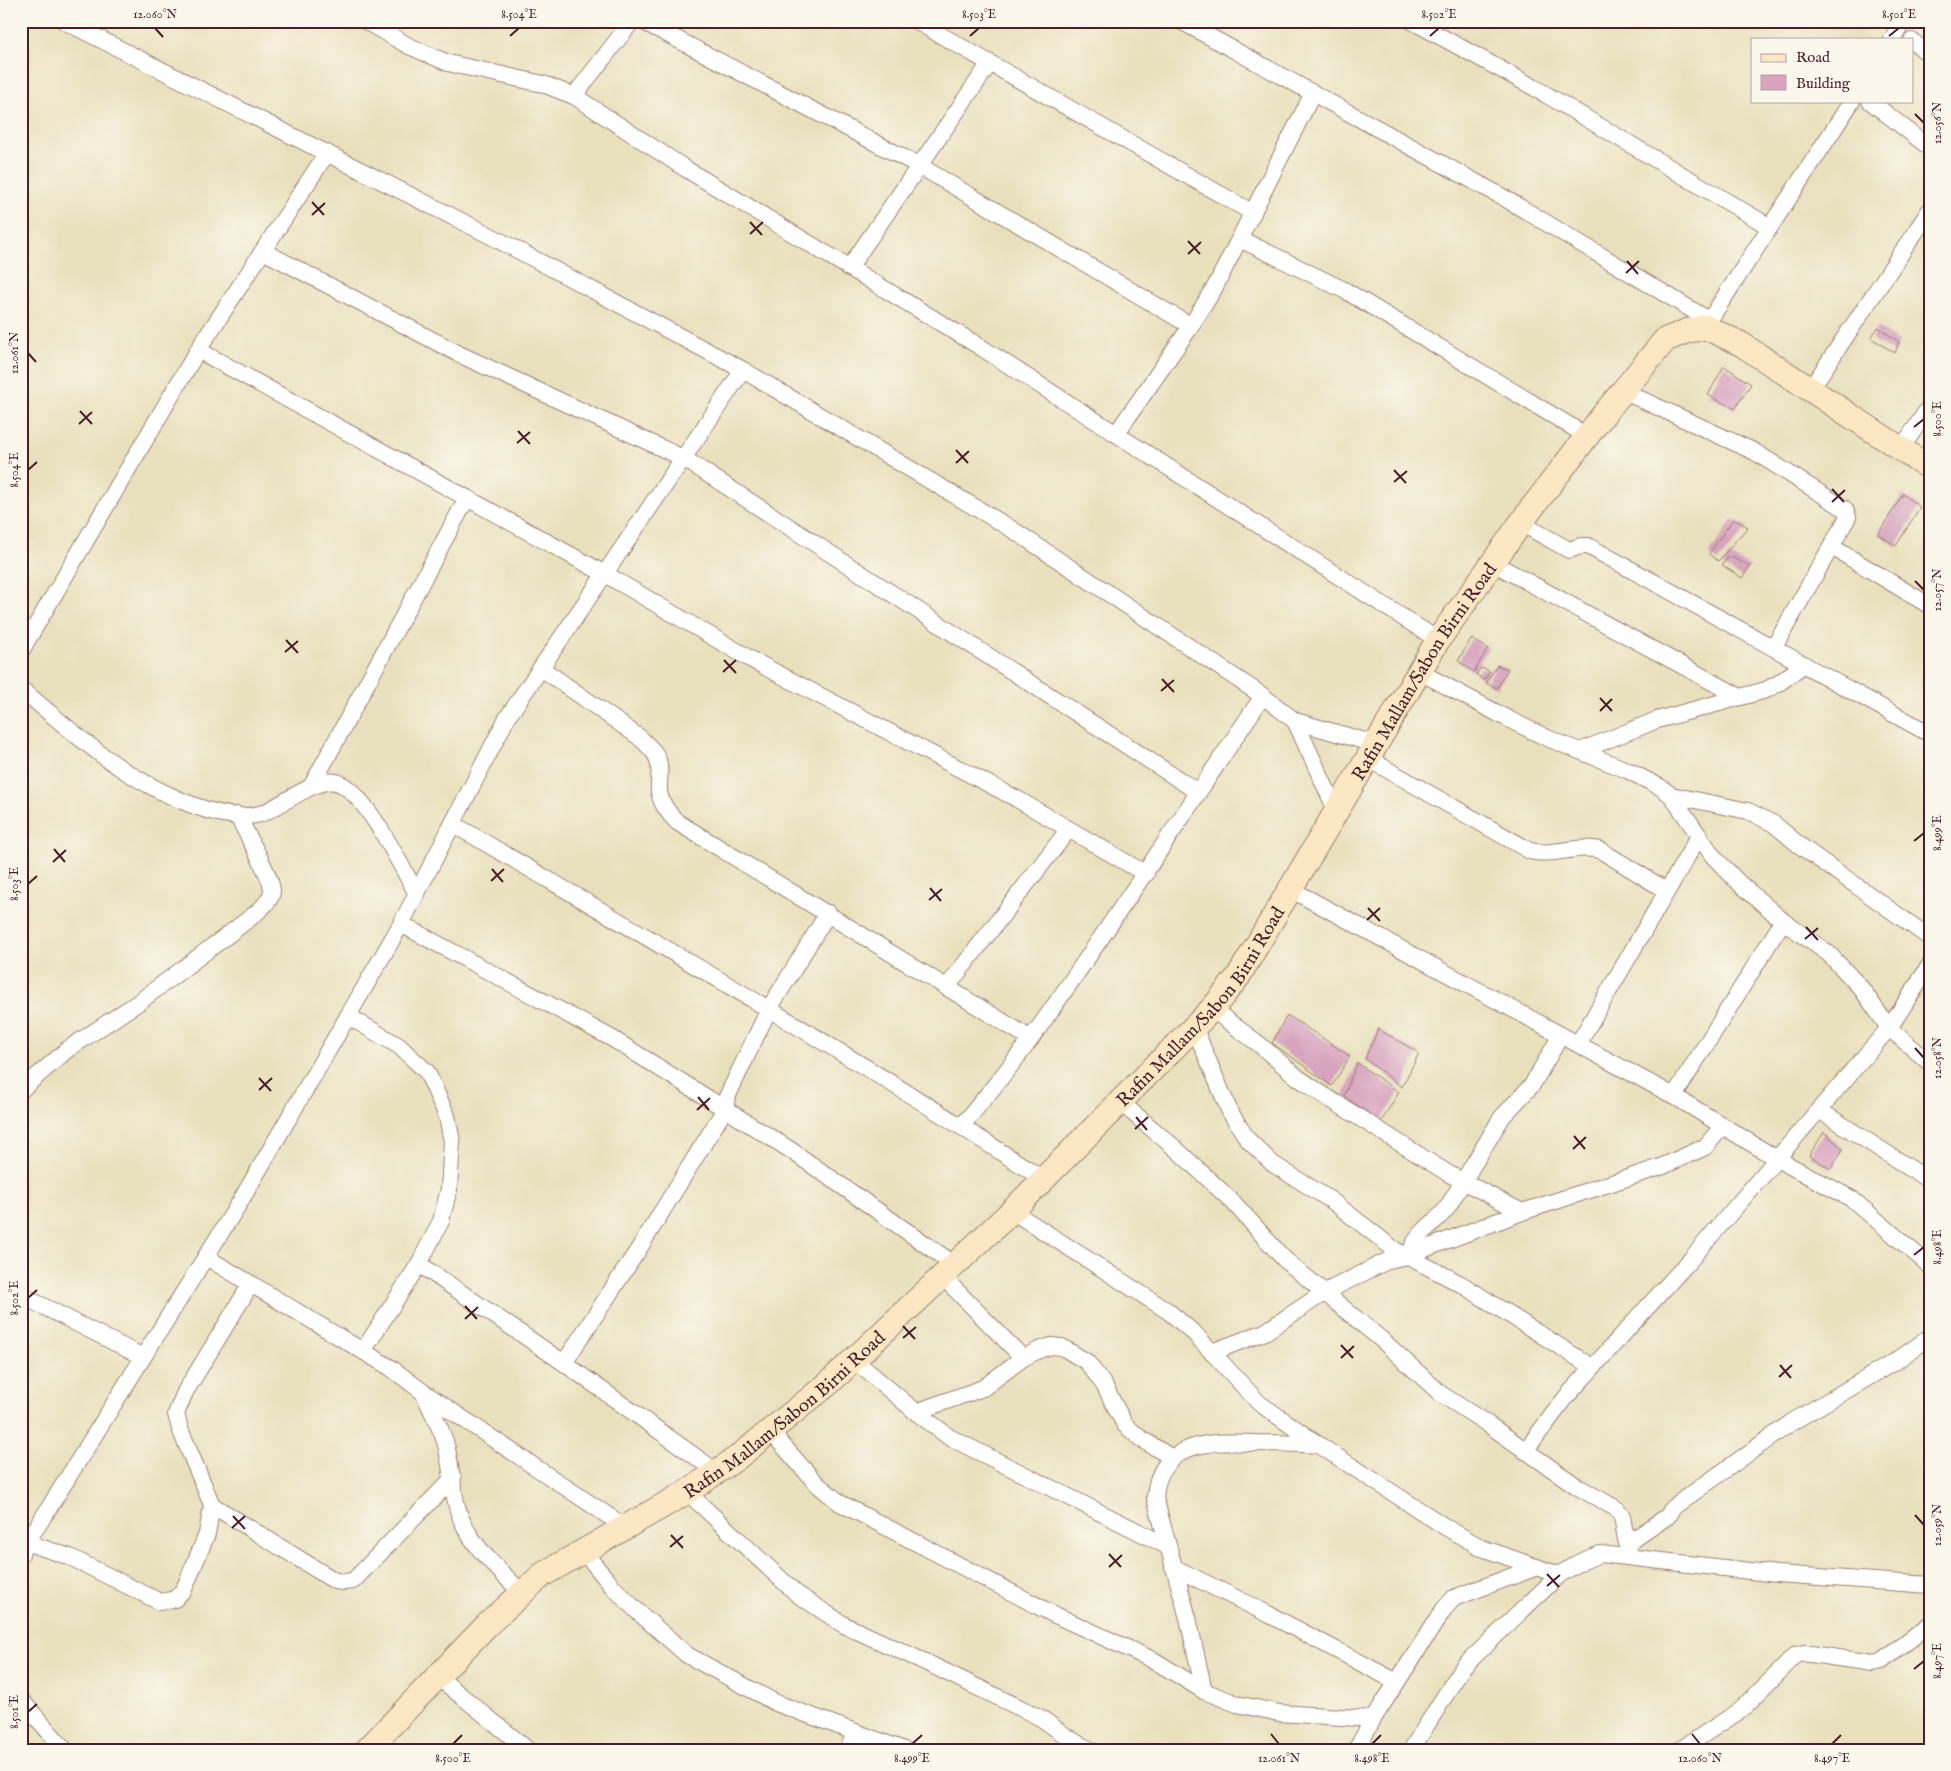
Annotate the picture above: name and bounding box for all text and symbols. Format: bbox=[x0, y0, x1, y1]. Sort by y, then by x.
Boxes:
text: 12.060°N bbox=[133, 7, 177, 22]
text: 8.504°E bbox=[501, 7, 537, 22]
text: 8.503°E bbox=[962, 7, 996, 22]
text: 8.502°E bbox=[1421, 7, 1457, 22]
text: 8.501°E bbox=[1882, 7, 1916, 22]
legend bbox=[1751, 38, 1914, 102]
text: Road bbox=[1796, 48, 1831, 67]
text: Building bbox=[1796, 74, 1851, 93]
text: 12.056°N bbox=[1930, 101, 1945, 144]
text: 12.061°N bbox=[7, 331, 22, 374]
text: 8.500°E bbox=[1930, 401, 1945, 437]
text: 8.504°E bbox=[7, 452, 22, 488]
street label: Rafin Mallam/Sabon Birni Road bbox=[1347, 558, 1503, 786]
text: 12.057°N bbox=[1930, 568, 1945, 611]
text: 8.499°E bbox=[1930, 815, 1945, 851]
text: 8.503°E bbox=[7, 867, 22, 901]
street label: Rafin Mallam/Sabon Birni Road bbox=[1112, 902, 1291, 1113]
text: 12.058°N bbox=[1930, 1036, 1945, 1079]
text: 8.498°E bbox=[1930, 1229, 1945, 1265]
text: 8.502°E bbox=[7, 1280, 22, 1316]
street label: Rafin Mallam/Sabon Birni Road bbox=[679, 1326, 892, 1505]
text: 12.059°N bbox=[1930, 1503, 1945, 1546]
text: 8.497°E bbox=[1930, 1643, 1945, 1679]
text: 8.501°E bbox=[7, 1695, 22, 1729]
text: 8.500°E bbox=[435, 1751, 471, 1766]
text: 8.499°E bbox=[894, 1751, 930, 1766]
text: 12.061°N bbox=[1258, 1751, 1301, 1766]
text: 8.498°E bbox=[1354, 1751, 1390, 1766]
text: 12.060°N bbox=[1678, 1751, 1722, 1766]
text: 8.497°E bbox=[1814, 1751, 1850, 1766]

